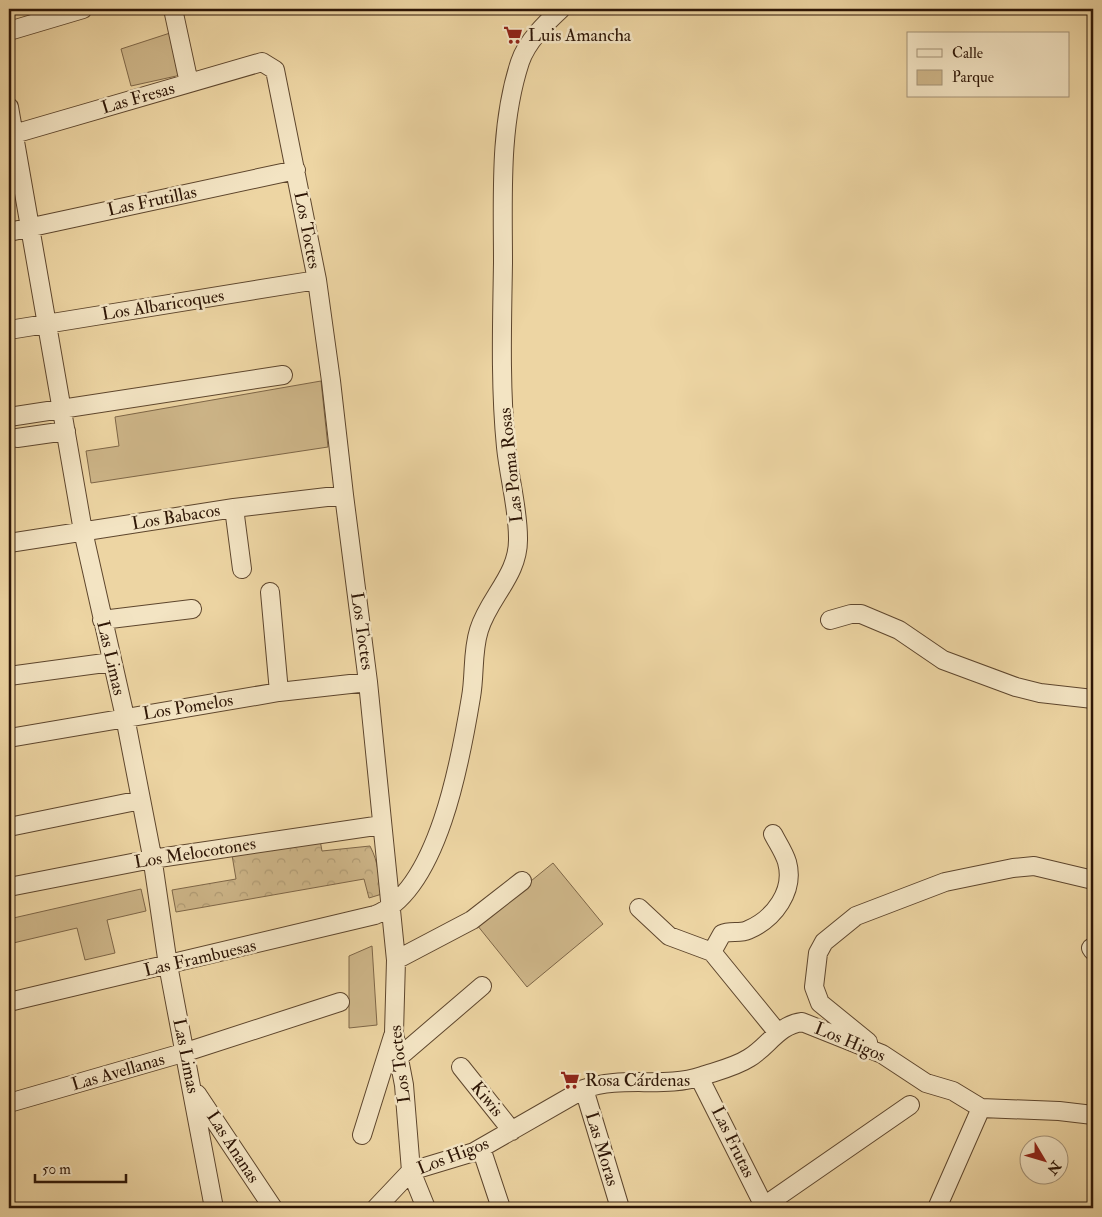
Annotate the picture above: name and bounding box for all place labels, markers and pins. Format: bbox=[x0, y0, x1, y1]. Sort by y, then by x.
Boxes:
supermarket icon: Luis Amancha bbox=[502, 24, 524, 46]
place label: Luis Amancha bbox=[528, 24, 632, 47]
supermarket icon: Rosa Cárdenas bbox=[559, 1069, 581, 1091]
place label: Rosa Cárdenas bbox=[585, 1069, 690, 1092]

